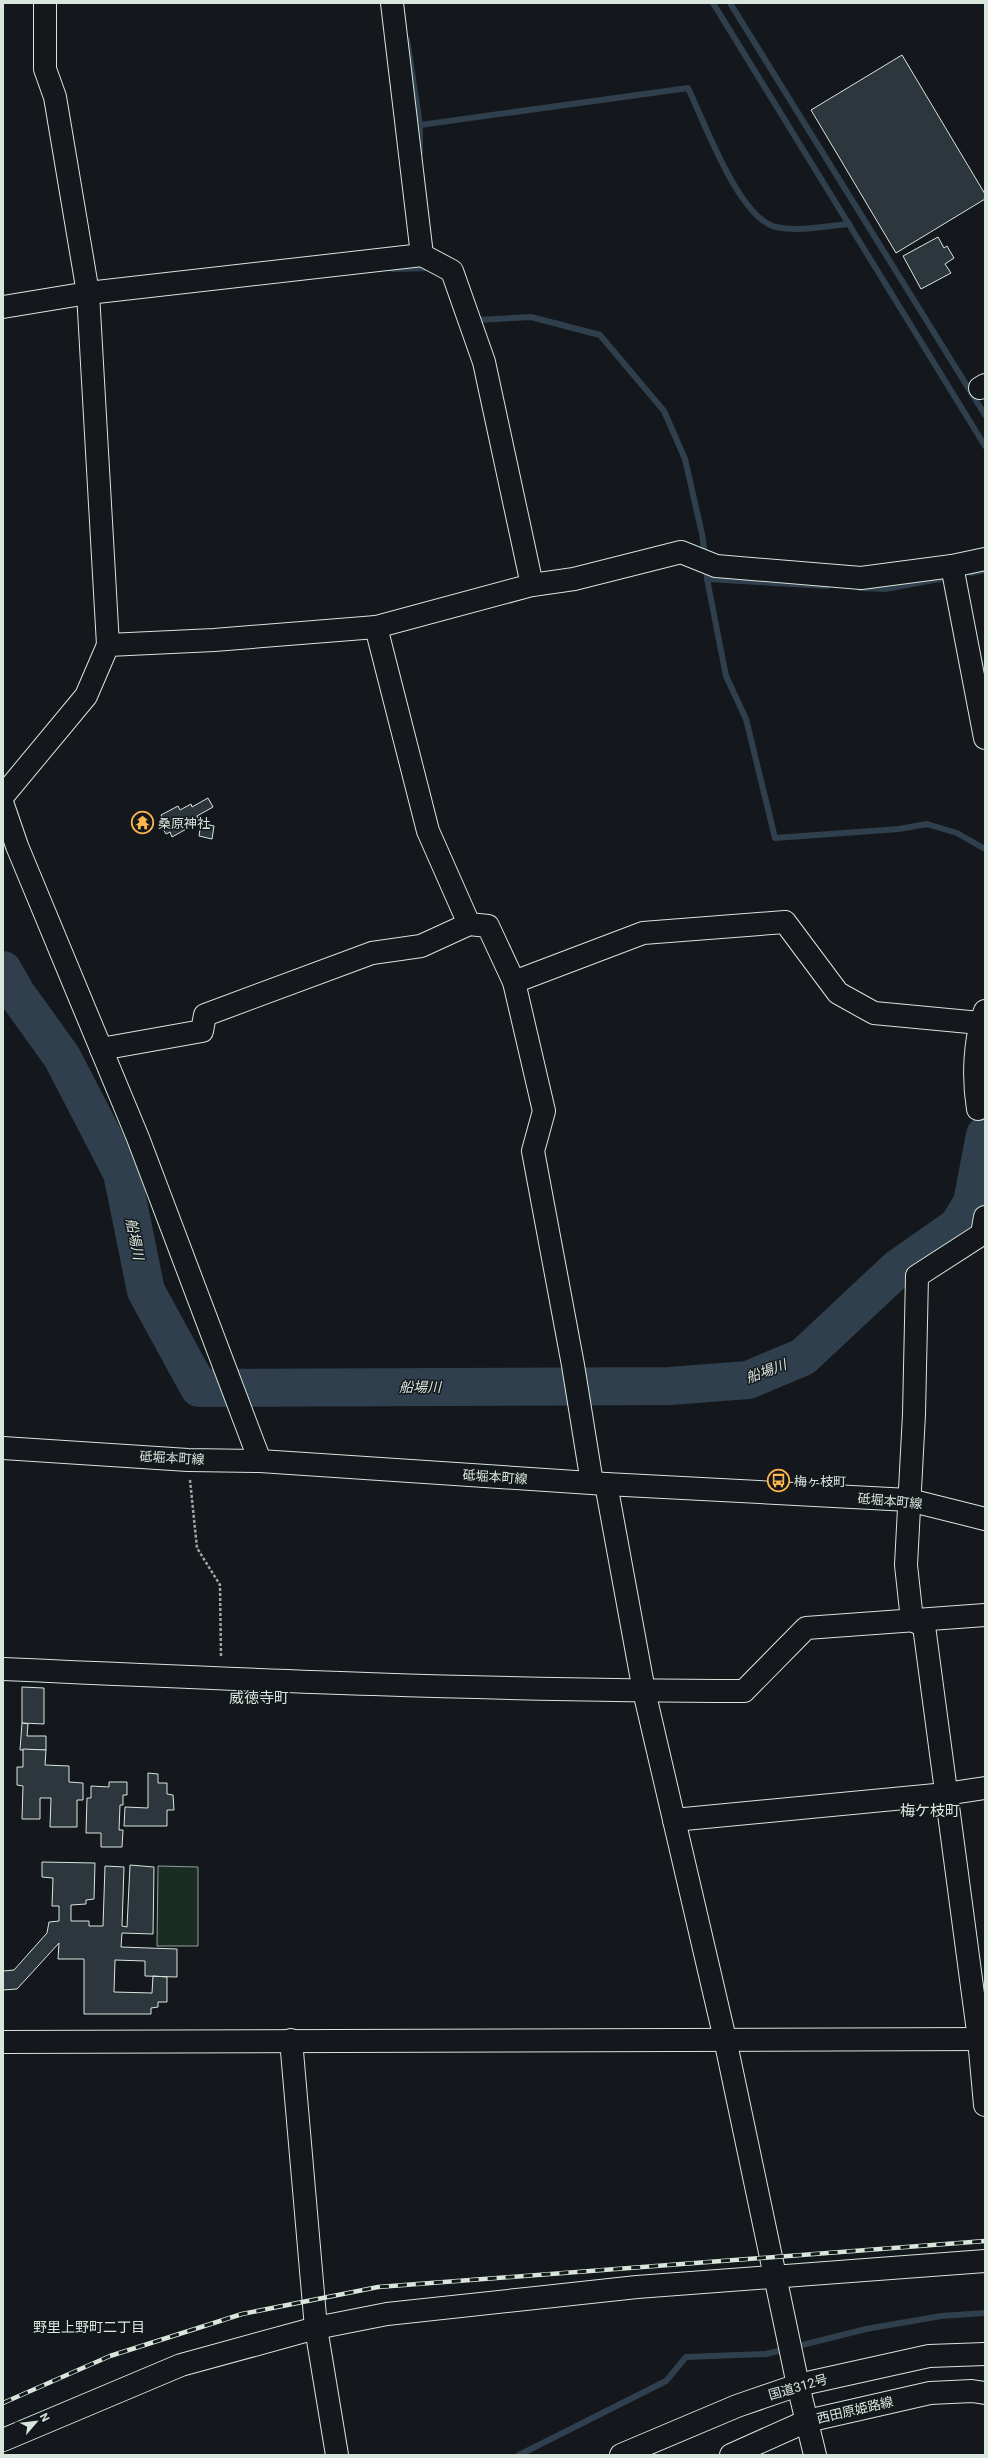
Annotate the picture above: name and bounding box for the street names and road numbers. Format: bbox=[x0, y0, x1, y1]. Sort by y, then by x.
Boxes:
street label: 砥堀本町線 bbox=[139, 1449, 205, 1467]
street label: 砥堀本町線 bbox=[462, 1467, 528, 1487]
street label: 砥堀本町線 bbox=[857, 1491, 923, 1511]
street label: 国道312号 bbox=[767, 2371, 829, 2403]
street label: 西田原姫路線 bbox=[815, 2394, 895, 2426]

